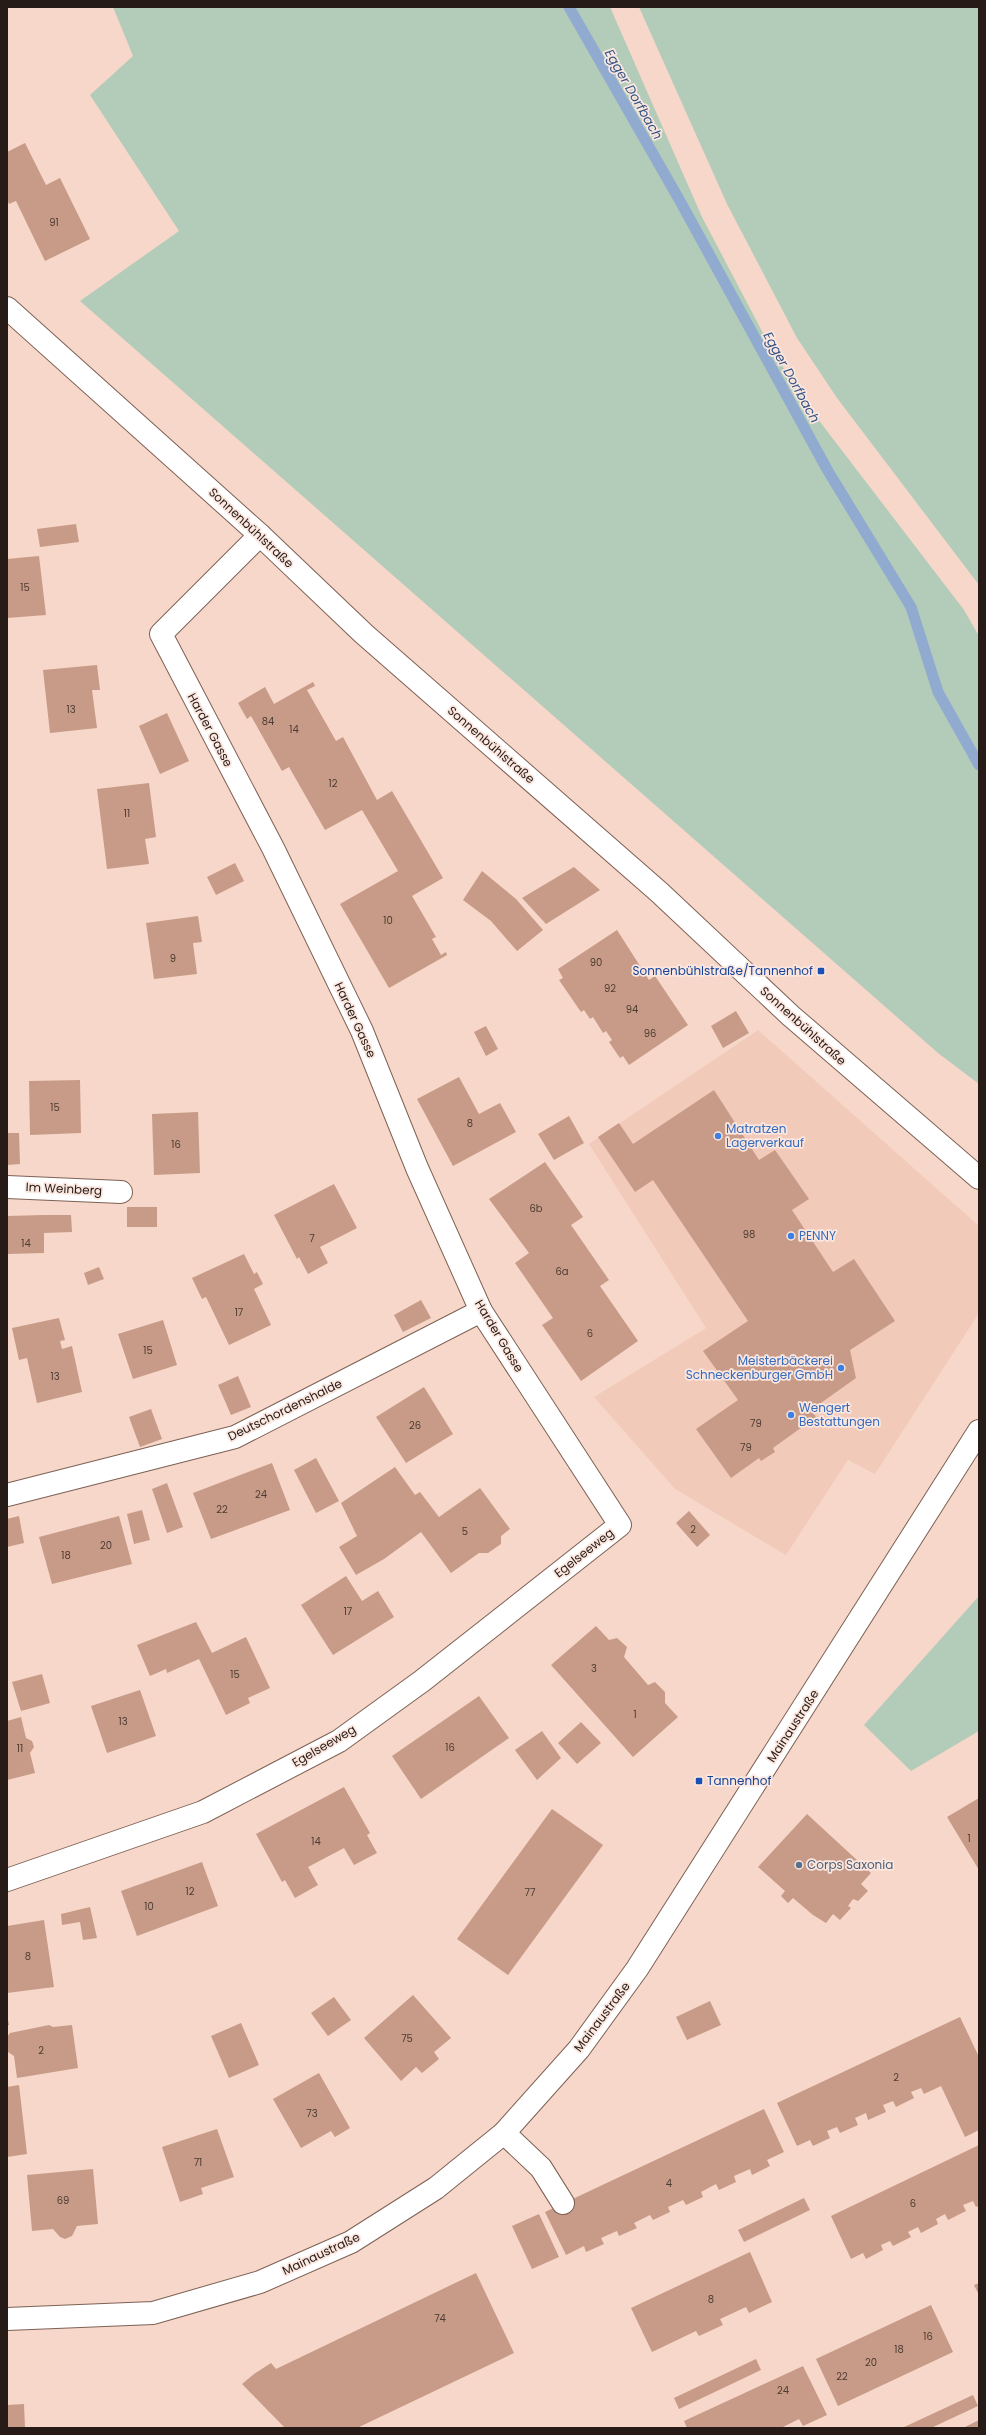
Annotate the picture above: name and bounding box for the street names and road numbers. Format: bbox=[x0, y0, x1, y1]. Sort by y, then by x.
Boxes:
street label: Sonnenbühlstraße bbox=[205, 484, 298, 572]
street label: Harder Gasse bbox=[184, 690, 237, 770]
street label: Sonnenbühlstraße bbox=[444, 702, 539, 787]
street label: Harder Gasse bbox=[331, 979, 380, 1060]
street label: Sonnenbühlstraße bbox=[757, 982, 850, 1069]
street label: Im Weinberg bbox=[25, 1178, 103, 1199]
street label: Harder Gasse bbox=[471, 1296, 528, 1375]
street label: Deutschordenshalde bbox=[225, 1374, 345, 1445]
street label: Egelseeweg bbox=[550, 1524, 617, 1581]
street label: Mainaustraße bbox=[763, 1686, 823, 1765]
street label: Egelseeweg bbox=[289, 1720, 359, 1771]
street label: Mainaustraße bbox=[570, 1978, 634, 2055]
street label: Mainaustraße bbox=[279, 2228, 362, 2279]

